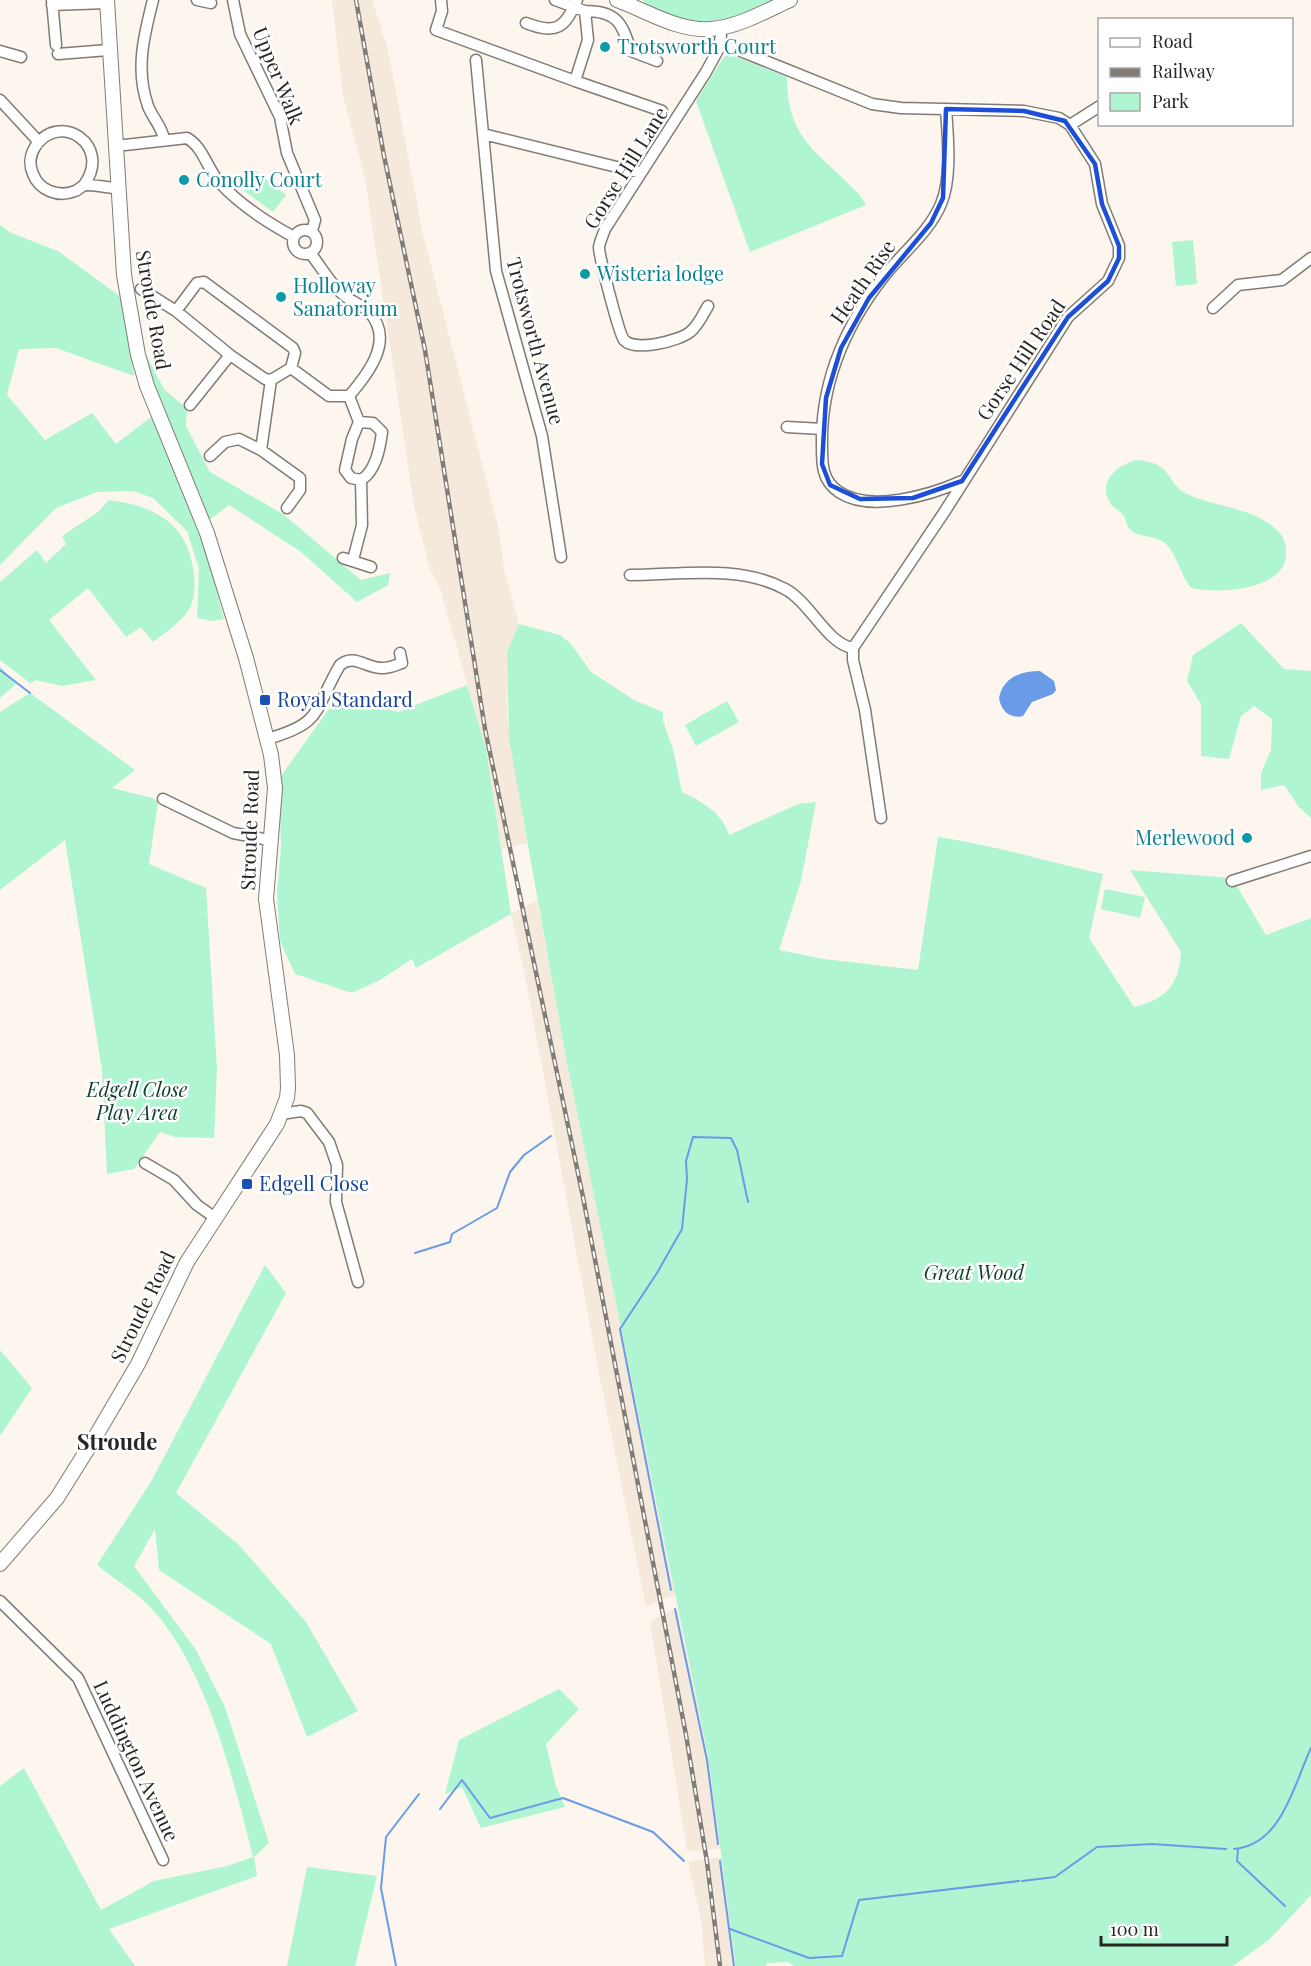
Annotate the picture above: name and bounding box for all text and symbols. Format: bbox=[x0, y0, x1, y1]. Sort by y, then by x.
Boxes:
legend bbox=[1098, 18, 1293, 126]
street label: Upper Walk bbox=[248, 23, 311, 128]
text: Road bbox=[1152, 29, 1193, 53]
place label: Trotsworth Court bbox=[617, 32, 777, 59]
marker: Trotsworth Court bbox=[598, 40, 612, 54]
text: Railway bbox=[1152, 59, 1215, 83]
text: Park bbox=[1152, 89, 1189, 113]
street label: Gorse Hill Lane bbox=[576, 101, 673, 233]
place label: Conolly Court bbox=[196, 165, 323, 192]
marker: Conolly Court bbox=[177, 173, 191, 187]
street label: Heath Rise bbox=[823, 234, 901, 328]
street label: Stroude Road bbox=[131, 248, 178, 372]
street label: Trotsworth Avenue bbox=[501, 254, 572, 427]
place label: Wisteria lodge bbox=[596, 259, 724, 286]
marker: Wisteria lodge bbox=[578, 267, 592, 281]
place label: Holloway Sanatorium bbox=[293, 271, 398, 321]
marker: Holloway Sanatorium bbox=[274, 290, 288, 304]
street label: Gorse Hill Road bbox=[969, 293, 1071, 425]
place label: Royal Standard bbox=[277, 685, 413, 712]
marker: Royal Standard bbox=[258, 693, 272, 707]
street label: Stroude Road bbox=[233, 769, 264, 891]
place label: Merlewood bbox=[1135, 823, 1235, 850]
marker: Merlewood bbox=[1240, 831, 1254, 845]
park label: Edgell Close Play Area bbox=[86, 1075, 188, 1125]
place label: Edgell Close bbox=[259, 1169, 369, 1196]
marker: Edgell Close bbox=[240, 1177, 254, 1191]
street label: Stroude Road bbox=[103, 1246, 181, 1367]
park label: Great Wood bbox=[924, 1258, 1025, 1285]
district label: Stroude bbox=[77, 1426, 157, 1456]
street label: Luddington Avenue bbox=[88, 1675, 187, 1845]
scale bar bbox=[1101, 1909, 1227, 1947]
text: 100 m bbox=[1110, 1917, 1159, 1941]

